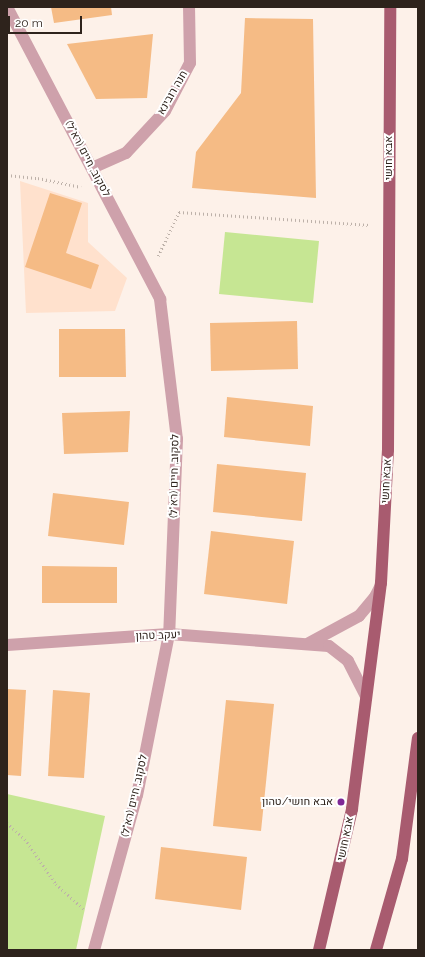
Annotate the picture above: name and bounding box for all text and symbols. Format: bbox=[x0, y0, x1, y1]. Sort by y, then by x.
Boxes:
scale bar bbox=[10, 8, 84, 34]
text: 20 m bbox=[15, 16, 43, 30]
street label: חנה רובינא bbox=[155, 69, 191, 117]
street label: לסקוב, חיים (רא"ל) bbox=[61, 119, 113, 199]
street label: אבא חושי bbox=[382, 136, 396, 180]
street label: לסקוב, חיים (רא"ל) bbox=[168, 434, 182, 518]
street label: אבא חושי bbox=[379, 458, 395, 504]
street label: יעקב טהון bbox=[135, 629, 181, 643]
street label: לסקוב, חיים (רא"ל) bbox=[119, 754, 151, 838]
place label: אבא חושי/טהון bbox=[262, 795, 333, 809]
marker: אבא חושי/טהון bbox=[336, 797, 346, 807]
street label: אבא חושי bbox=[335, 816, 357, 862]

